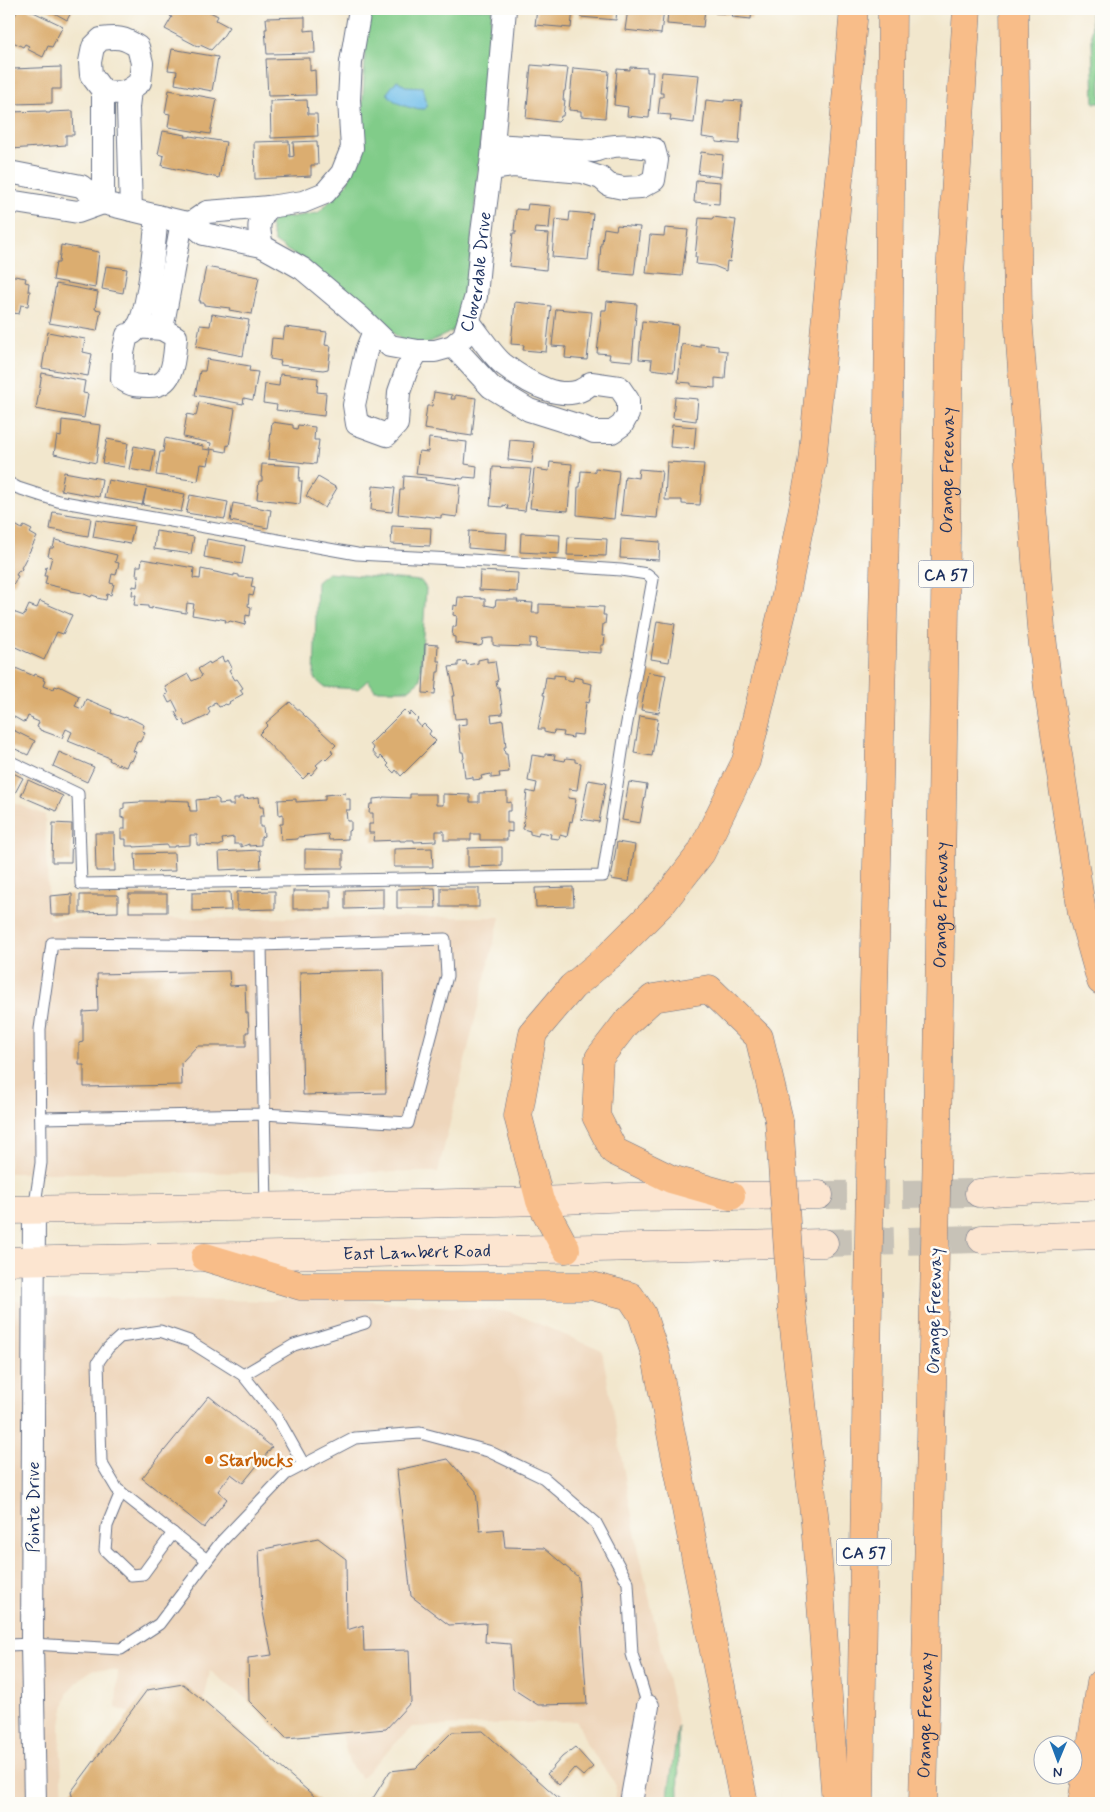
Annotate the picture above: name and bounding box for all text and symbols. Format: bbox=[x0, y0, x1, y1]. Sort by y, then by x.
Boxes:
street label: Cloverdale Drive bbox=[455, 210, 498, 335]
street label: Orange Freeway bbox=[935, 407, 961, 534]
road number: CA 57 bbox=[918, 560, 974, 588]
street label: Orange Freeway bbox=[929, 842, 954, 969]
street label: East Lambert Road bbox=[343, 1239, 491, 1267]
street label: Orange Freeway bbox=[922, 1248, 949, 1374]
place label: Starbucks bbox=[219, 1449, 293, 1473]
marker: Starbucks bbox=[203, 1454, 215, 1466]
street label: Pointe Drive bbox=[22, 1461, 46, 1553]
road number: CA 57 bbox=[836, 1538, 892, 1565]
street label: Orange Freeway bbox=[913, 1651, 939, 1779]
north arrow bbox=[1032, 1734, 1082, 1784]
text: N bbox=[1053, 1763, 1063, 1781]

